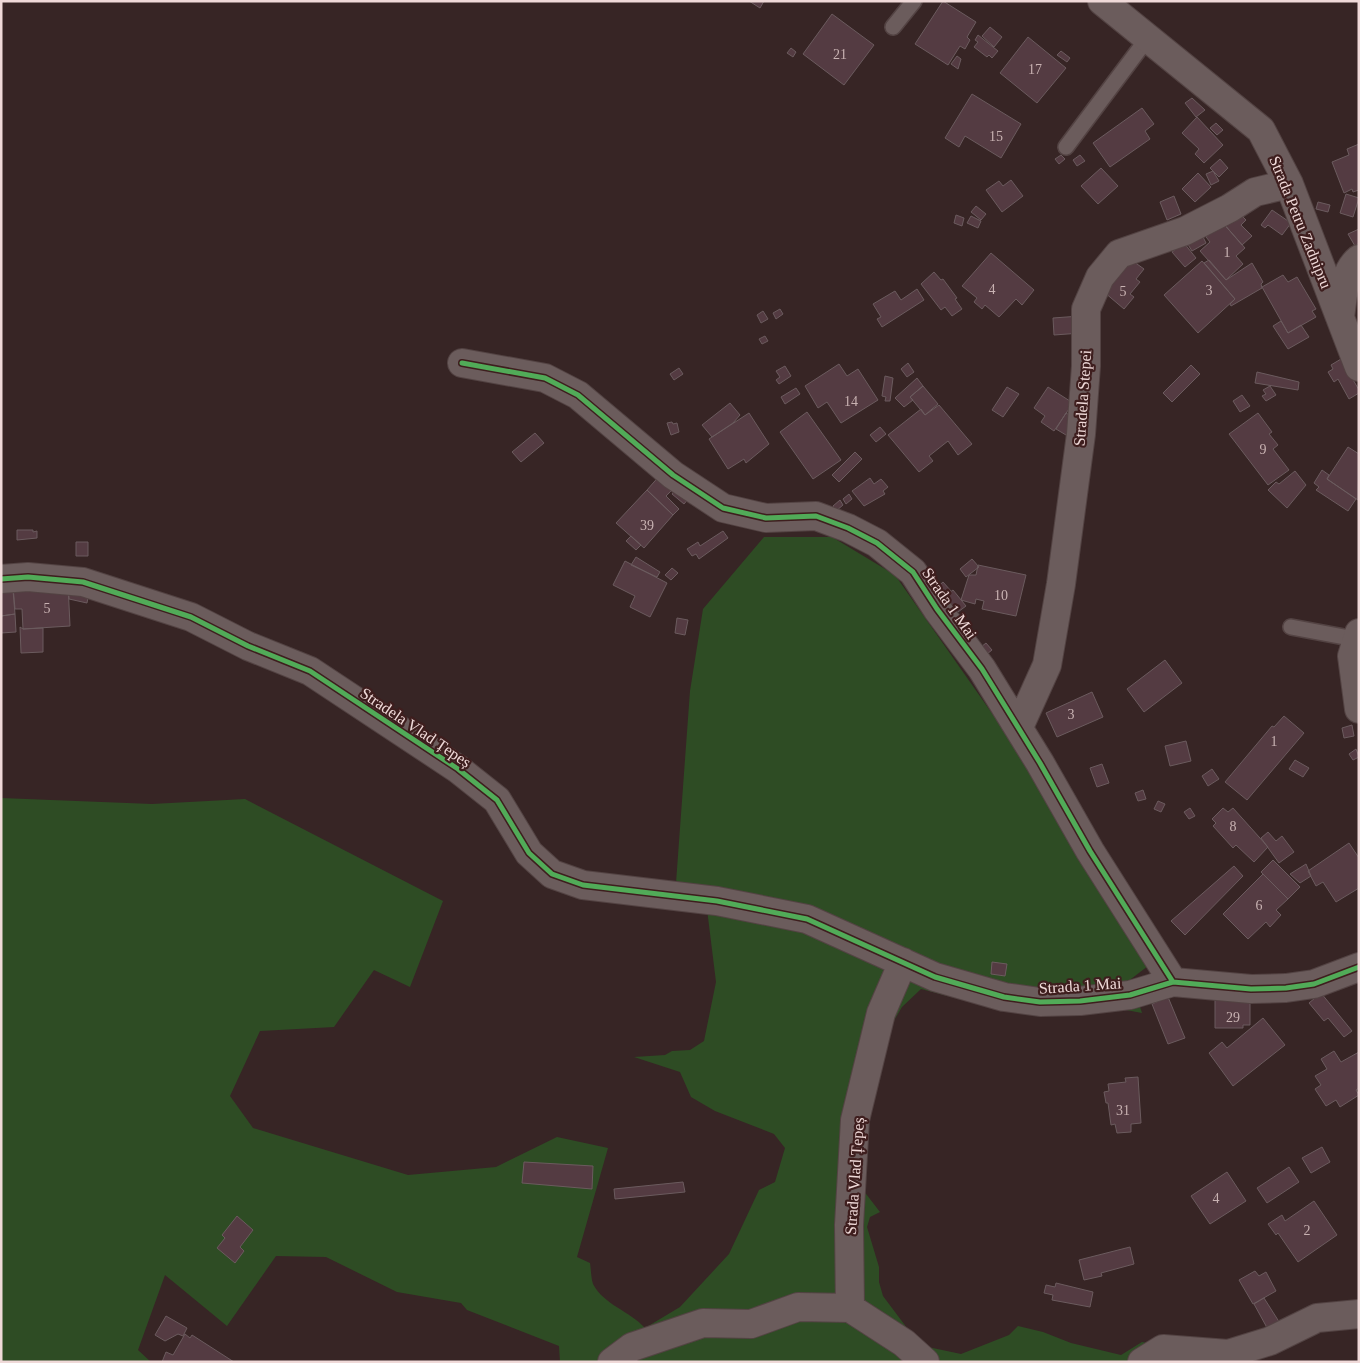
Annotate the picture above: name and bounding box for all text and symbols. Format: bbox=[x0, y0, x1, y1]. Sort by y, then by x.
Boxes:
house number: 21 bbox=[833, 47, 847, 62]
house number: 17 bbox=[1028, 62, 1042, 77]
house number: 15 bbox=[989, 129, 1003, 144]
street label: Strada Petru Zadnipru bbox=[1265, 153, 1335, 291]
house number: 1 bbox=[1224, 245, 1231, 260]
house number: 4 bbox=[989, 282, 996, 297]
house number: 3 bbox=[1206, 283, 1213, 298]
house number: 5 bbox=[1120, 284, 1127, 299]
street label: Stradela Stepei bbox=[1071, 349, 1095, 447]
house number: 14 bbox=[844, 394, 858, 409]
house number: 9 bbox=[1260, 442, 1267, 457]
house number: 39 bbox=[640, 518, 654, 533]
street label: Strada 1 Mai bbox=[919, 565, 981, 642]
house number: 10 bbox=[994, 588, 1008, 603]
house number: 5 bbox=[44, 601, 51, 616]
street label: Stradela Vlad Țepeș bbox=[357, 684, 474, 771]
house number: 3 bbox=[1068, 707, 1075, 722]
house number: 1 bbox=[1271, 734, 1278, 749]
house number: 8 bbox=[1230, 819, 1237, 834]
house number: 6 bbox=[1256, 898, 1263, 913]
street label: Strada 1 Mai bbox=[1038, 974, 1122, 997]
house number: 29 bbox=[1226, 1010, 1240, 1025]
house number: 31 bbox=[1116, 1103, 1130, 1118]
street label: Strada Vlad Țepeș bbox=[842, 1117, 868, 1235]
house number: 4 bbox=[1213, 1191, 1220, 1206]
house number: 2 bbox=[1304, 1223, 1311, 1238]

